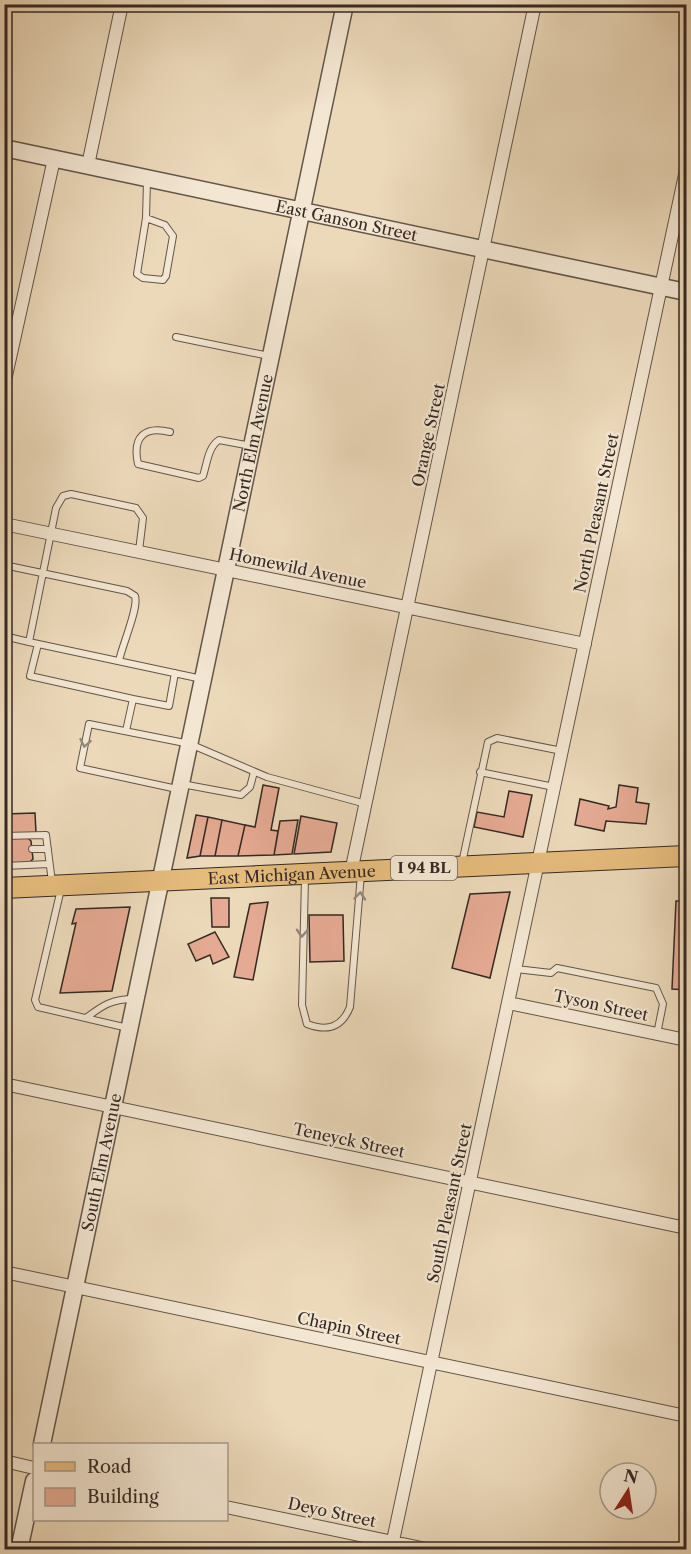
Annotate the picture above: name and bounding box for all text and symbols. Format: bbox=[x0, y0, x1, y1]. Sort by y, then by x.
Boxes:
street label: East Ganson Street bbox=[274, 196, 419, 245]
street label: North Elm Avenue bbox=[228, 372, 277, 514]
street label: Orange Street bbox=[407, 381, 449, 489]
street label: North Pleasant Street bbox=[569, 431, 623, 595]
street label: Homewild Avenue bbox=[228, 544, 368, 592]
one-way arrow bbox=[80, 737, 93, 747]
road number: I 94 BL bbox=[391, 856, 457, 880]
street label: East Michigan Avenue bbox=[207, 861, 376, 888]
one-way arrow bbox=[353, 892, 366, 901]
one-way arrow bbox=[296, 928, 309, 937]
street label: Tyson Street bbox=[552, 985, 651, 1025]
street label: South Elm Avenue bbox=[77, 1091, 126, 1233]
street label: Teneyck Street bbox=[291, 1118, 407, 1162]
street label: South Pleasant Street bbox=[422, 1121, 476, 1285]
street label: Chapin Street bbox=[295, 1307, 403, 1349]
legend bbox=[33, 1443, 228, 1521]
text: Road bbox=[87, 1456, 132, 1478]
north arrow bbox=[598, 1461, 658, 1521]
text: N bbox=[622, 1465, 640, 1488]
text: Building bbox=[87, 1486, 159, 1508]
street label: Deyo Street bbox=[286, 1493, 378, 1531]

